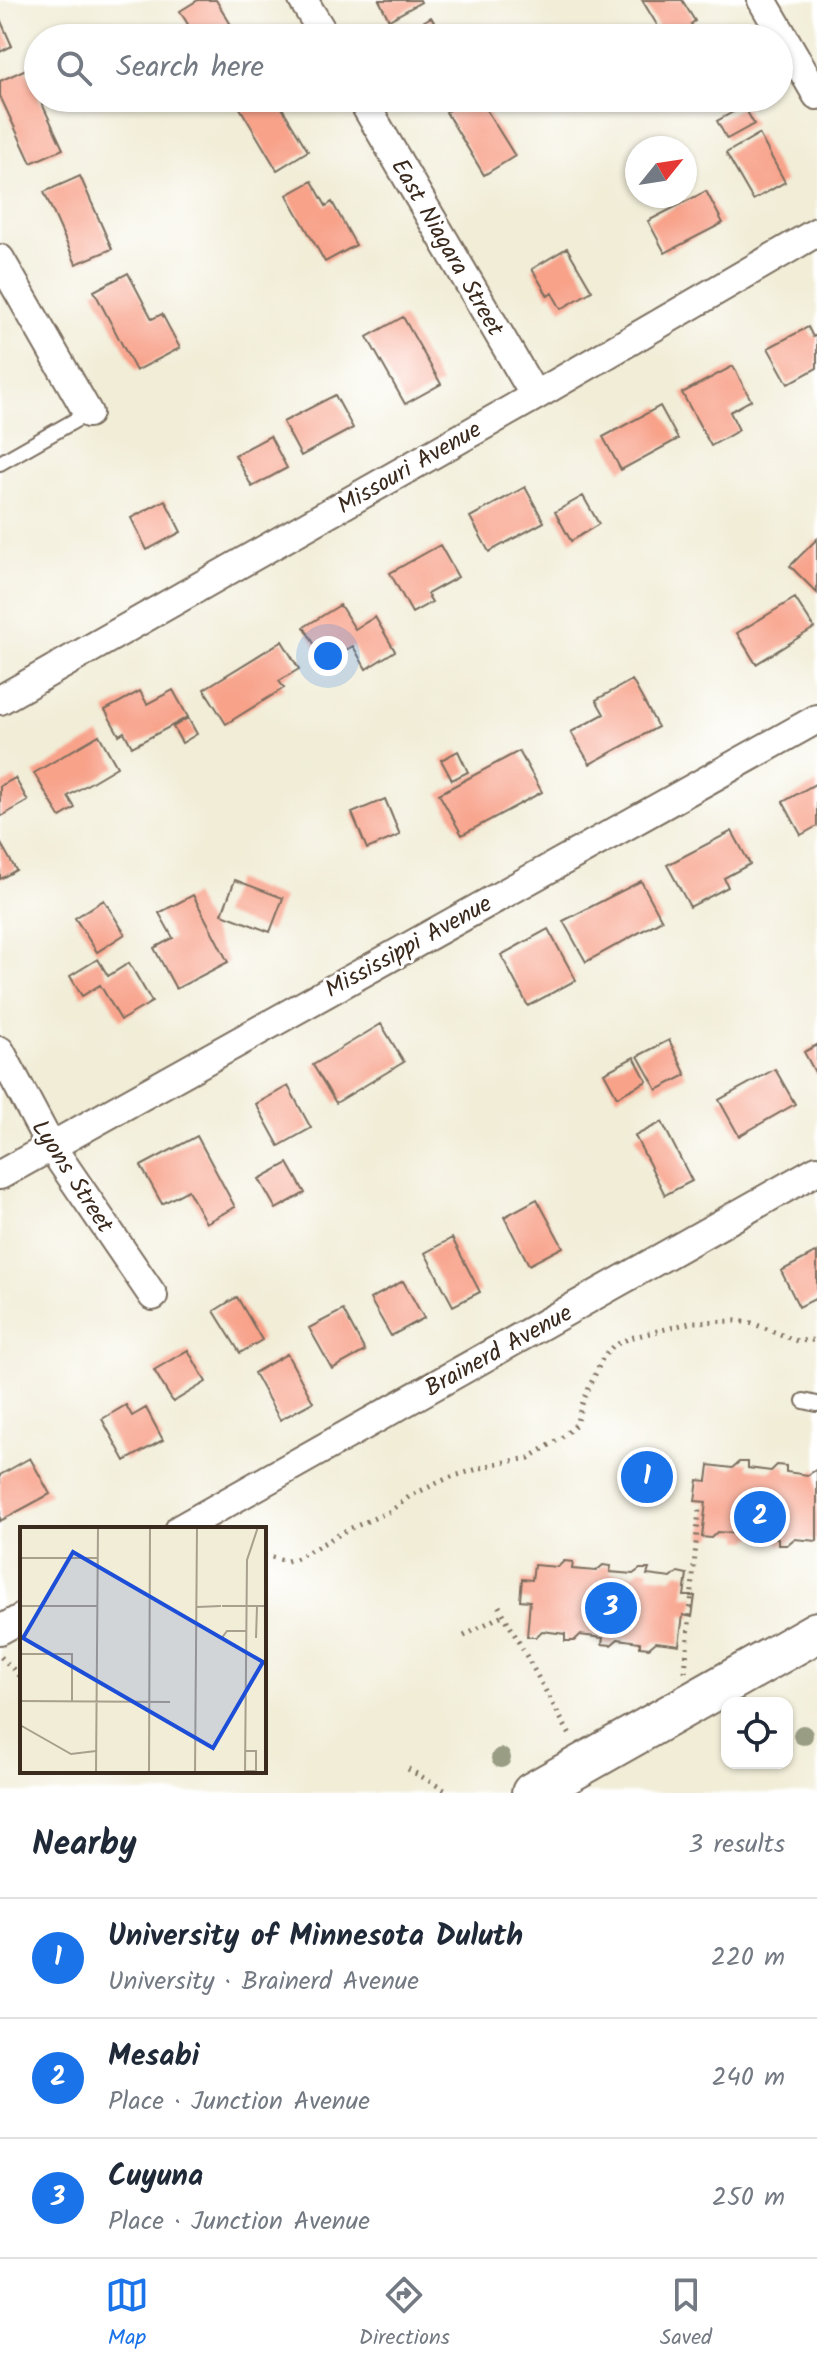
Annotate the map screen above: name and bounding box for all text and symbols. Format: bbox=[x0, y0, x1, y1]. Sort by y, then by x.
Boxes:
search box bbox=[24, 24, 793, 112]
text: Search here bbox=[116, 44, 264, 92]
icon: search bbox=[52, 46, 96, 90]
north arrow bbox=[625, 136, 697, 208]
street label: East Niagara Street bbox=[380, 151, 514, 345]
street label: Missouri Avenue bbox=[330, 411, 490, 526]
your location bbox=[308, 636, 348, 676]
street label: Mississippi Avenue bbox=[318, 885, 500, 1009]
street label: Lyons Street bbox=[20, 1112, 124, 1242]
street label: Brainerd Avenue bbox=[418, 1294, 580, 1408]
pin: 1 bbox=[621, 1447, 673, 1507]
pin: 2 bbox=[734, 1487, 786, 1547]
inset map bbox=[20, 1527, 266, 1773]
pin: 3 bbox=[585, 1578, 637, 1638]
map controls bbox=[721, 1697, 793, 1769]
button: locate bbox=[721, 1697, 793, 1769]
text: Nearby bbox=[32, 1818, 137, 1872]
text: 3 results bbox=[688, 1824, 785, 1866]
text: University of Minnesota Duluth bbox=[108, 1913, 523, 1961]
text: 1 bbox=[54, 1937, 62, 1979]
text: 220 m bbox=[711, 1937, 785, 1979]
text: University · Brainerd Avenue bbox=[108, 1961, 419, 2003]
text: Mesabi bbox=[108, 2033, 199, 2081]
text: 2 bbox=[50, 2057, 66, 2099]
text: 240 m bbox=[711, 2057, 785, 2099]
text: Place · Junction Avenue bbox=[108, 2081, 370, 2123]
text: Cuyuna bbox=[108, 2153, 203, 2201]
text: 3 bbox=[51, 2177, 65, 2219]
text: 250 m bbox=[712, 2177, 785, 2219]
text: Place · Junction Avenue bbox=[108, 2201, 370, 2243]
tab: Map bbox=[105, 2273, 149, 2356]
tab: Directions bbox=[359, 2273, 450, 2356]
tab: Saved bbox=[660, 2273, 712, 2356]

